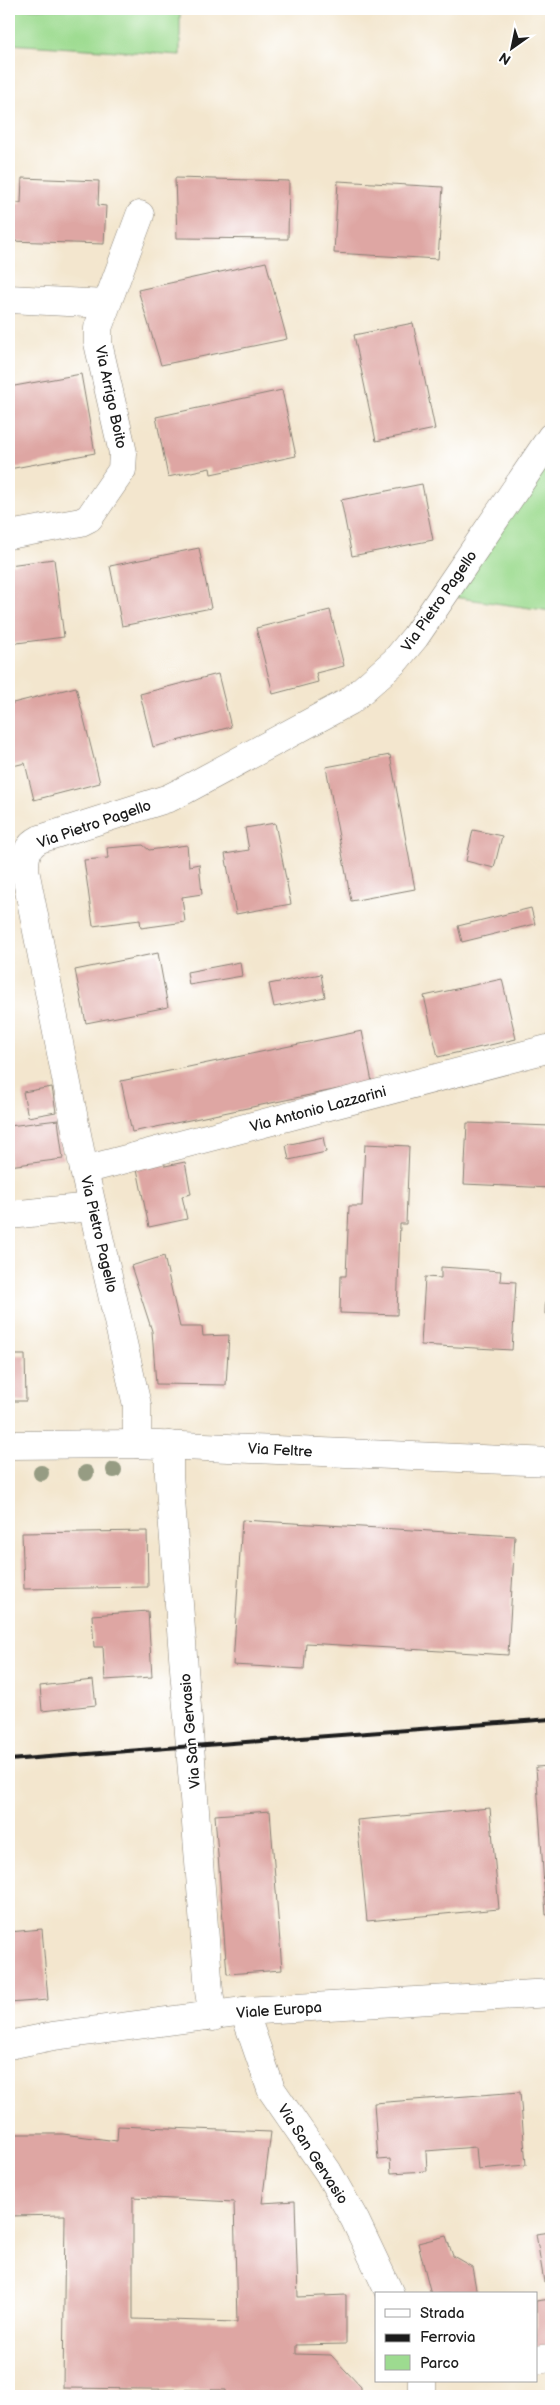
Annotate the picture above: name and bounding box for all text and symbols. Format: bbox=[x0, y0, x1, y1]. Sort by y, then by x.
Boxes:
north arrow bbox=[488, 22, 538, 72]
text: N bbox=[496, 48, 514, 68]
street label: Via Arrigo Boito bbox=[90, 344, 131, 450]
street label: Via Pietro Pagello bbox=[397, 547, 481, 656]
street label: Via Pietro Pagello bbox=[35, 796, 154, 853]
street label: Via Antonio Lazzarini bbox=[248, 1082, 388, 1137]
street label: Via Pietro Pagello bbox=[76, 1174, 121, 1294]
street label: Via Feltre bbox=[247, 1439, 313, 1462]
street label: Via San Gervasio bbox=[176, 1673, 205, 1789]
street label: Viale Europa bbox=[235, 1998, 323, 2023]
street label: Via San Gervasio bbox=[273, 2101, 352, 2208]
legend bbox=[375, 2292, 538, 2382]
text: Strada bbox=[420, 2304, 464, 2323]
text: Ferrovia bbox=[420, 2328, 476, 2347]
text: Parco bbox=[420, 2354, 459, 2373]

